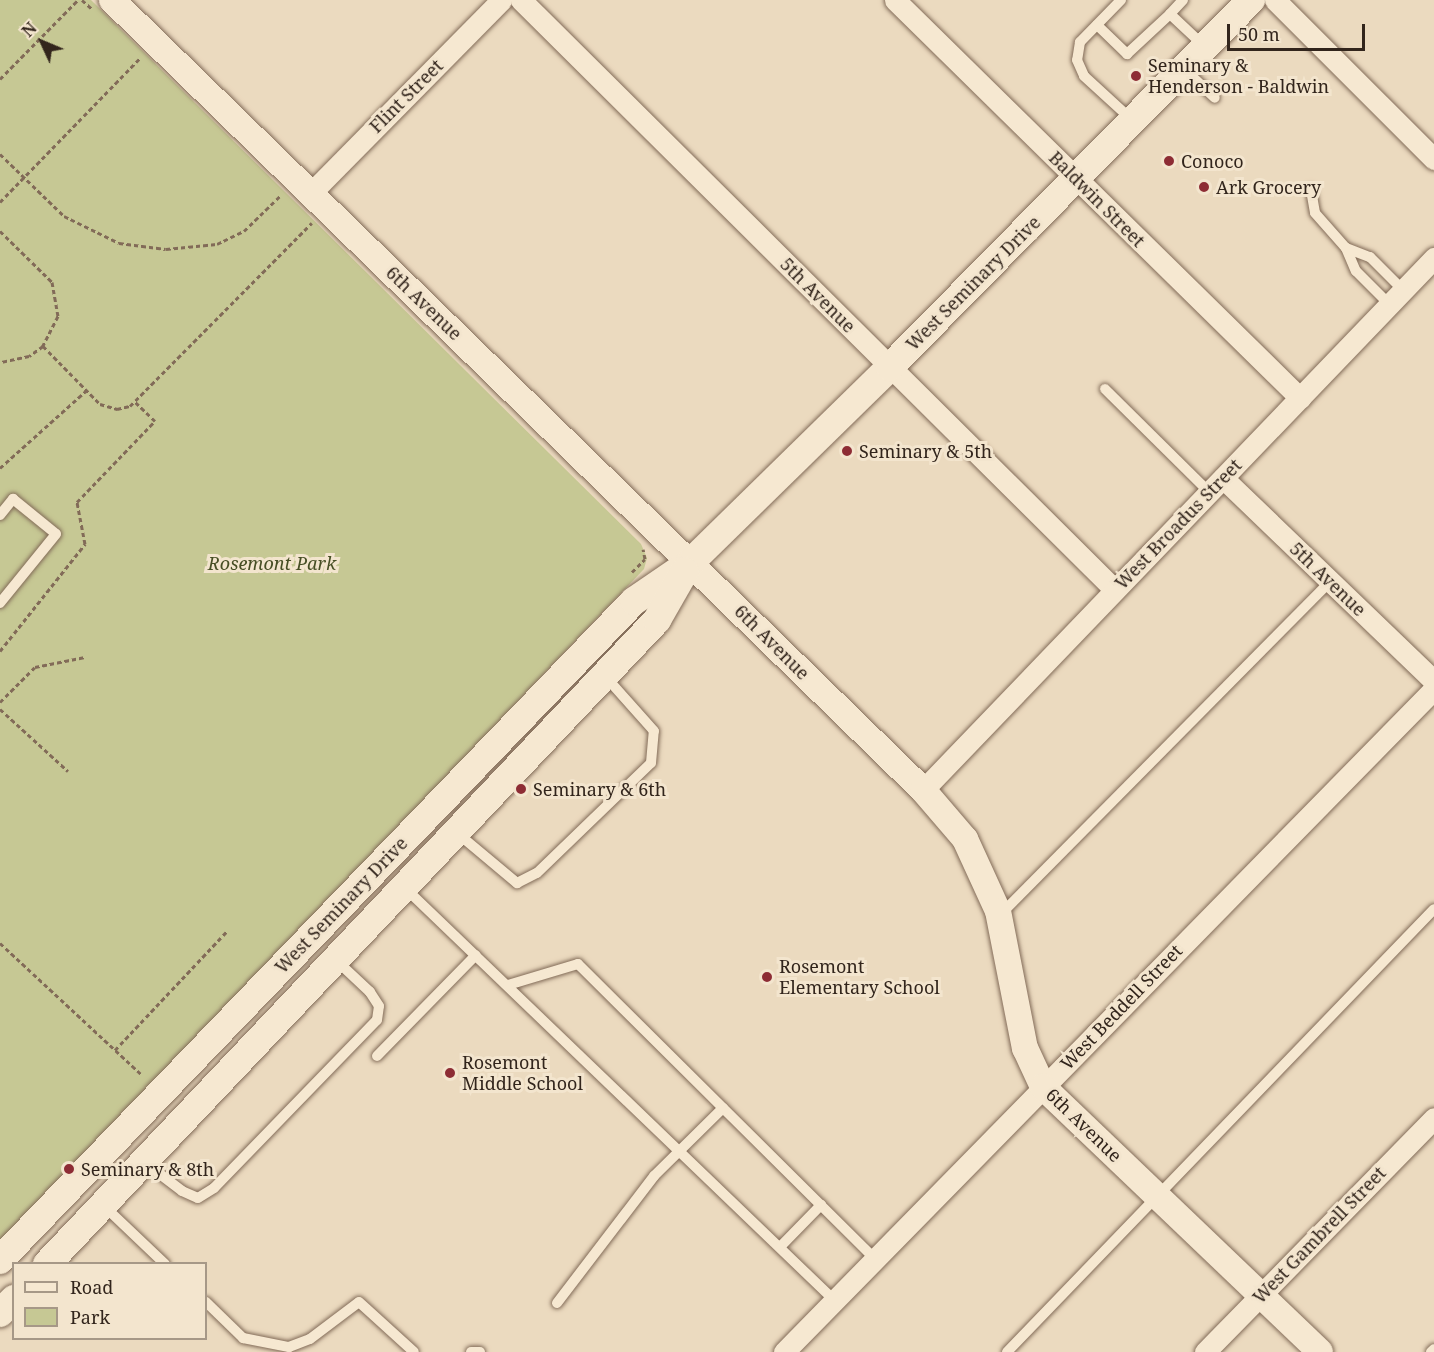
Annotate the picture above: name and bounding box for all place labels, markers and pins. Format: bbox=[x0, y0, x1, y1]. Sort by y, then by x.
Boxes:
place label: Seminary & Henderson - Baldwin bbox=[1148, 55, 1329, 98]
marker: Seminary & Henderson - Baldwin bbox=[1129, 69, 1143, 83]
place label: Conoco bbox=[1181, 150, 1244, 172]
marker: Conoco bbox=[1162, 154, 1176, 168]
place label: Ark Grocery bbox=[1216, 176, 1321, 198]
marker: Ark Grocery bbox=[1197, 180, 1211, 194]
place label: Seminary & 5th bbox=[859, 440, 992, 462]
marker: Seminary & 5th bbox=[840, 444, 854, 458]
place label: Seminary & 6th bbox=[533, 778, 666, 800]
marker: Seminary & 6th bbox=[514, 782, 528, 796]
place label: Rosemont Elementary School bbox=[779, 956, 940, 998]
marker: Rosemont Elementary School bbox=[760, 970, 774, 984]
place label: Rosemont Middle School bbox=[462, 1052, 583, 1094]
marker: Rosemont Middle School bbox=[443, 1066, 457, 1080]
place label: Seminary & 8th bbox=[81, 1158, 214, 1180]
marker: Seminary & 8th bbox=[62, 1162, 76, 1176]

